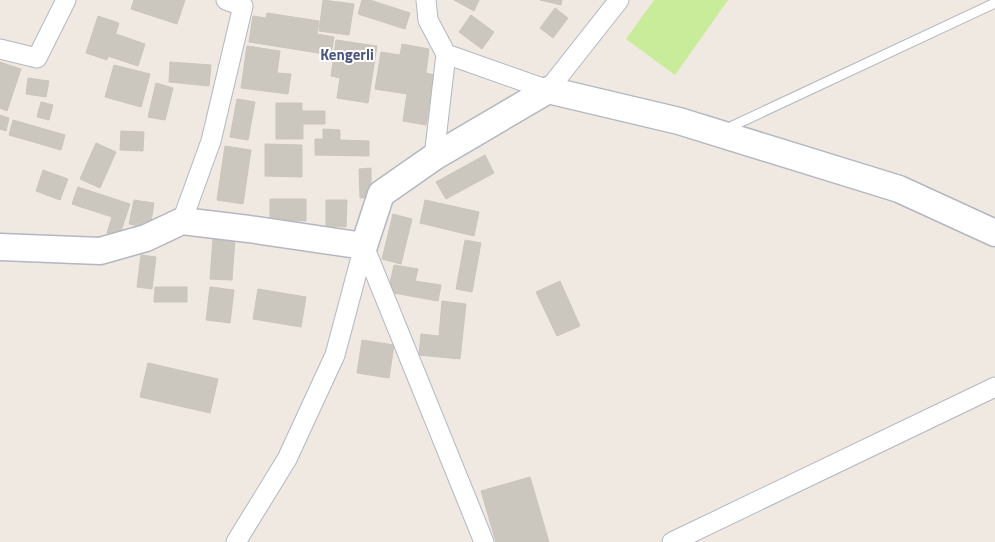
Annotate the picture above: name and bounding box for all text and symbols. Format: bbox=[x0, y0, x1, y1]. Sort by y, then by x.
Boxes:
district label: Kengerli bbox=[320, 43, 374, 66]

